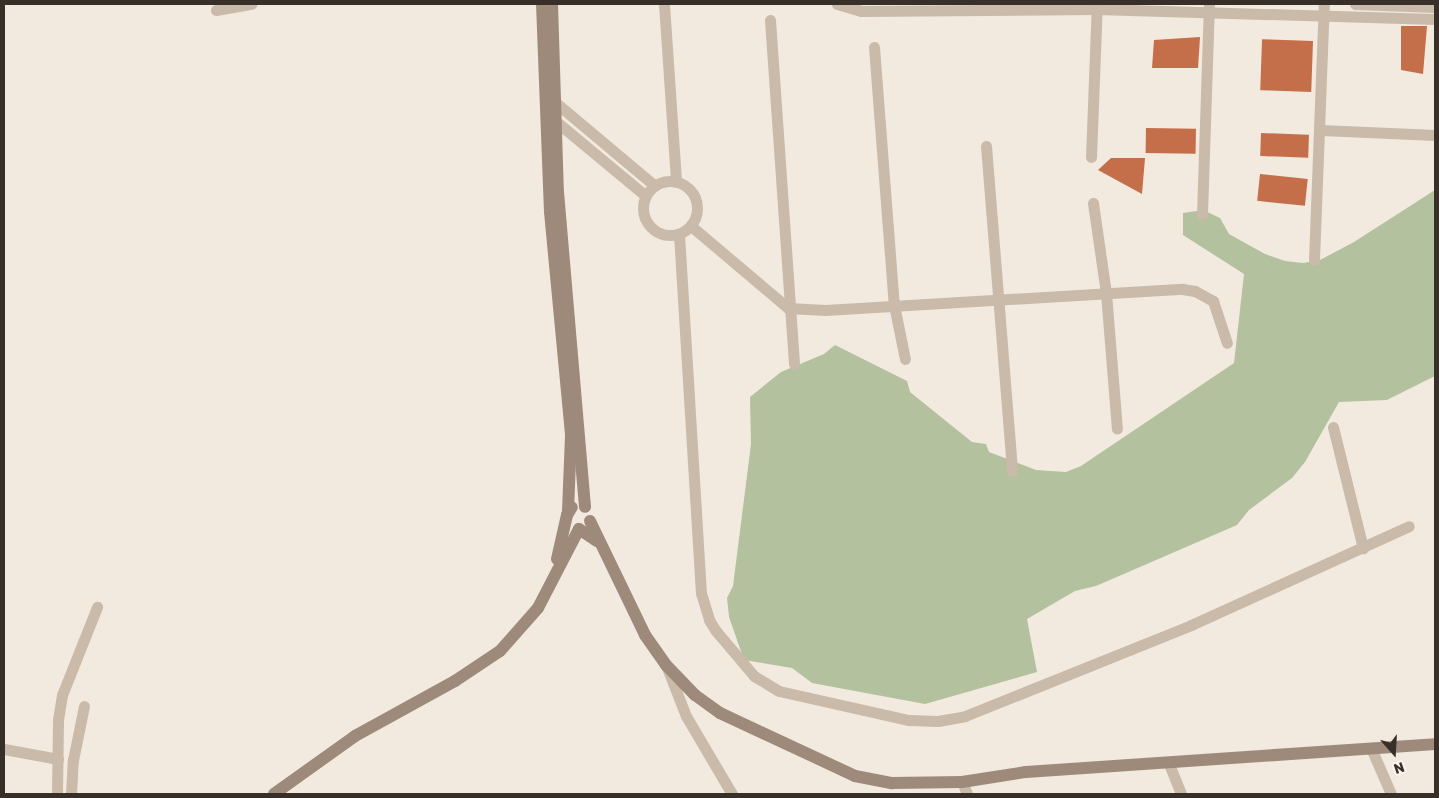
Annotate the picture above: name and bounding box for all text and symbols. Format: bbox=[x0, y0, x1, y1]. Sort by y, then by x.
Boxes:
north arrow bbox=[1369, 728, 1419, 778]
text: N bbox=[1392, 758, 1407, 777]

